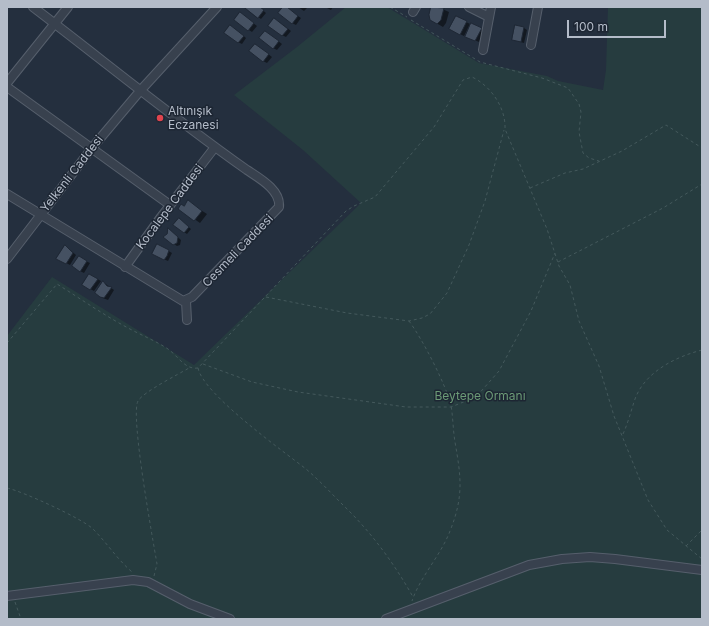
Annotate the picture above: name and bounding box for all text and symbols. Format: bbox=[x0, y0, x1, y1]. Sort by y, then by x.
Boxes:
scale bar bbox=[569, 12, 668, 38]
text: 100 m bbox=[574, 19, 608, 34]
place label: Altınışık Eczanesi bbox=[168, 104, 219, 132]
marker: Altınışık Eczanesi bbox=[155, 113, 165, 123]
street label: Yelkenli Caddesi bbox=[38, 133, 106, 215]
street label: Kocalepe Caddesi bbox=[133, 162, 207, 252]
street label: Cesmeli Caddesi bbox=[200, 212, 276, 290]
park label: Beytepe Ormanı bbox=[434, 389, 526, 403]

